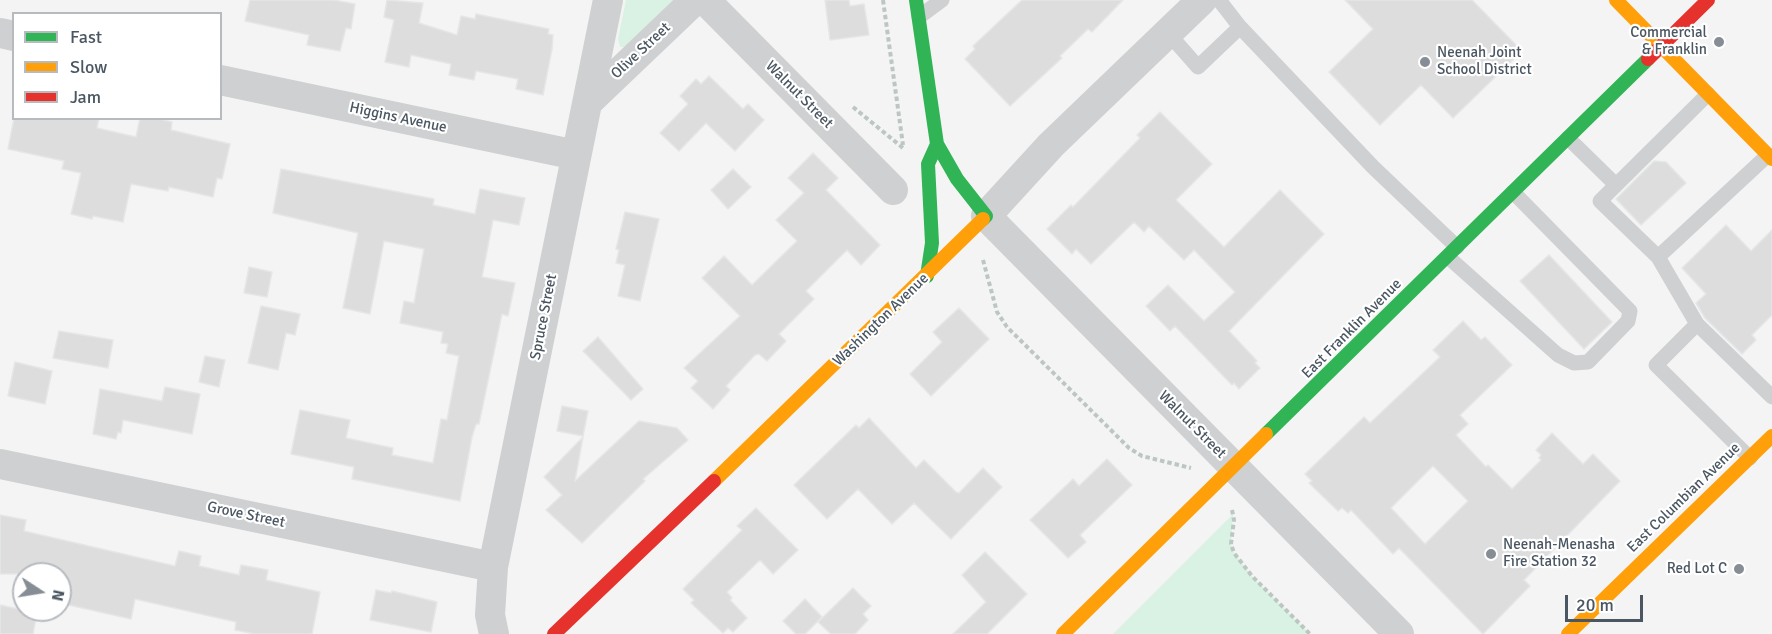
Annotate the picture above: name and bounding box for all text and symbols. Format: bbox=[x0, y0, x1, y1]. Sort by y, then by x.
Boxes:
legend bbox=[12, 12, 222, 120]
street label: Olive Street bbox=[608, 19, 674, 83]
place label: Commercial & Franklin bbox=[1630, 24, 1707, 59]
text: Fast bbox=[70, 26, 102, 48]
marker: Commercial & Franklin bbox=[1712, 35, 1726, 49]
place label: Neenah Joint School District bbox=[1437, 44, 1532, 79]
marker: Neenah Joint School District bbox=[1418, 55, 1432, 69]
text: Slow bbox=[70, 56, 107, 78]
street label: Walnut Street bbox=[761, 57, 837, 133]
text: Jam bbox=[70, 86, 101, 108]
street label: Higgins Avenue bbox=[348, 99, 448, 137]
street label: Washington Avenue bbox=[829, 270, 933, 370]
street label: Spruce Street bbox=[527, 273, 561, 361]
street label: East Franklin Avenue bbox=[1298, 275, 1406, 383]
street label: Walnut Street bbox=[1154, 387, 1230, 463]
street label: East Columbian Avenue bbox=[1624, 439, 1744, 557]
street label: Grove Street bbox=[205, 498, 287, 532]
place label: Neenah-Menasha Fire Station 32 bbox=[1503, 536, 1615, 571]
marker: Neenah-Menasha Fire Station 32 bbox=[1484, 547, 1498, 561]
place label: Red Lot C bbox=[1667, 560, 1727, 578]
north arrow bbox=[12, 562, 72, 622]
marker: Red Lot C bbox=[1732, 562, 1746, 576]
scale bar bbox=[1568, 583, 1646, 621]
text: N bbox=[47, 588, 69, 603]
text: 20 m bbox=[1576, 594, 1614, 616]

